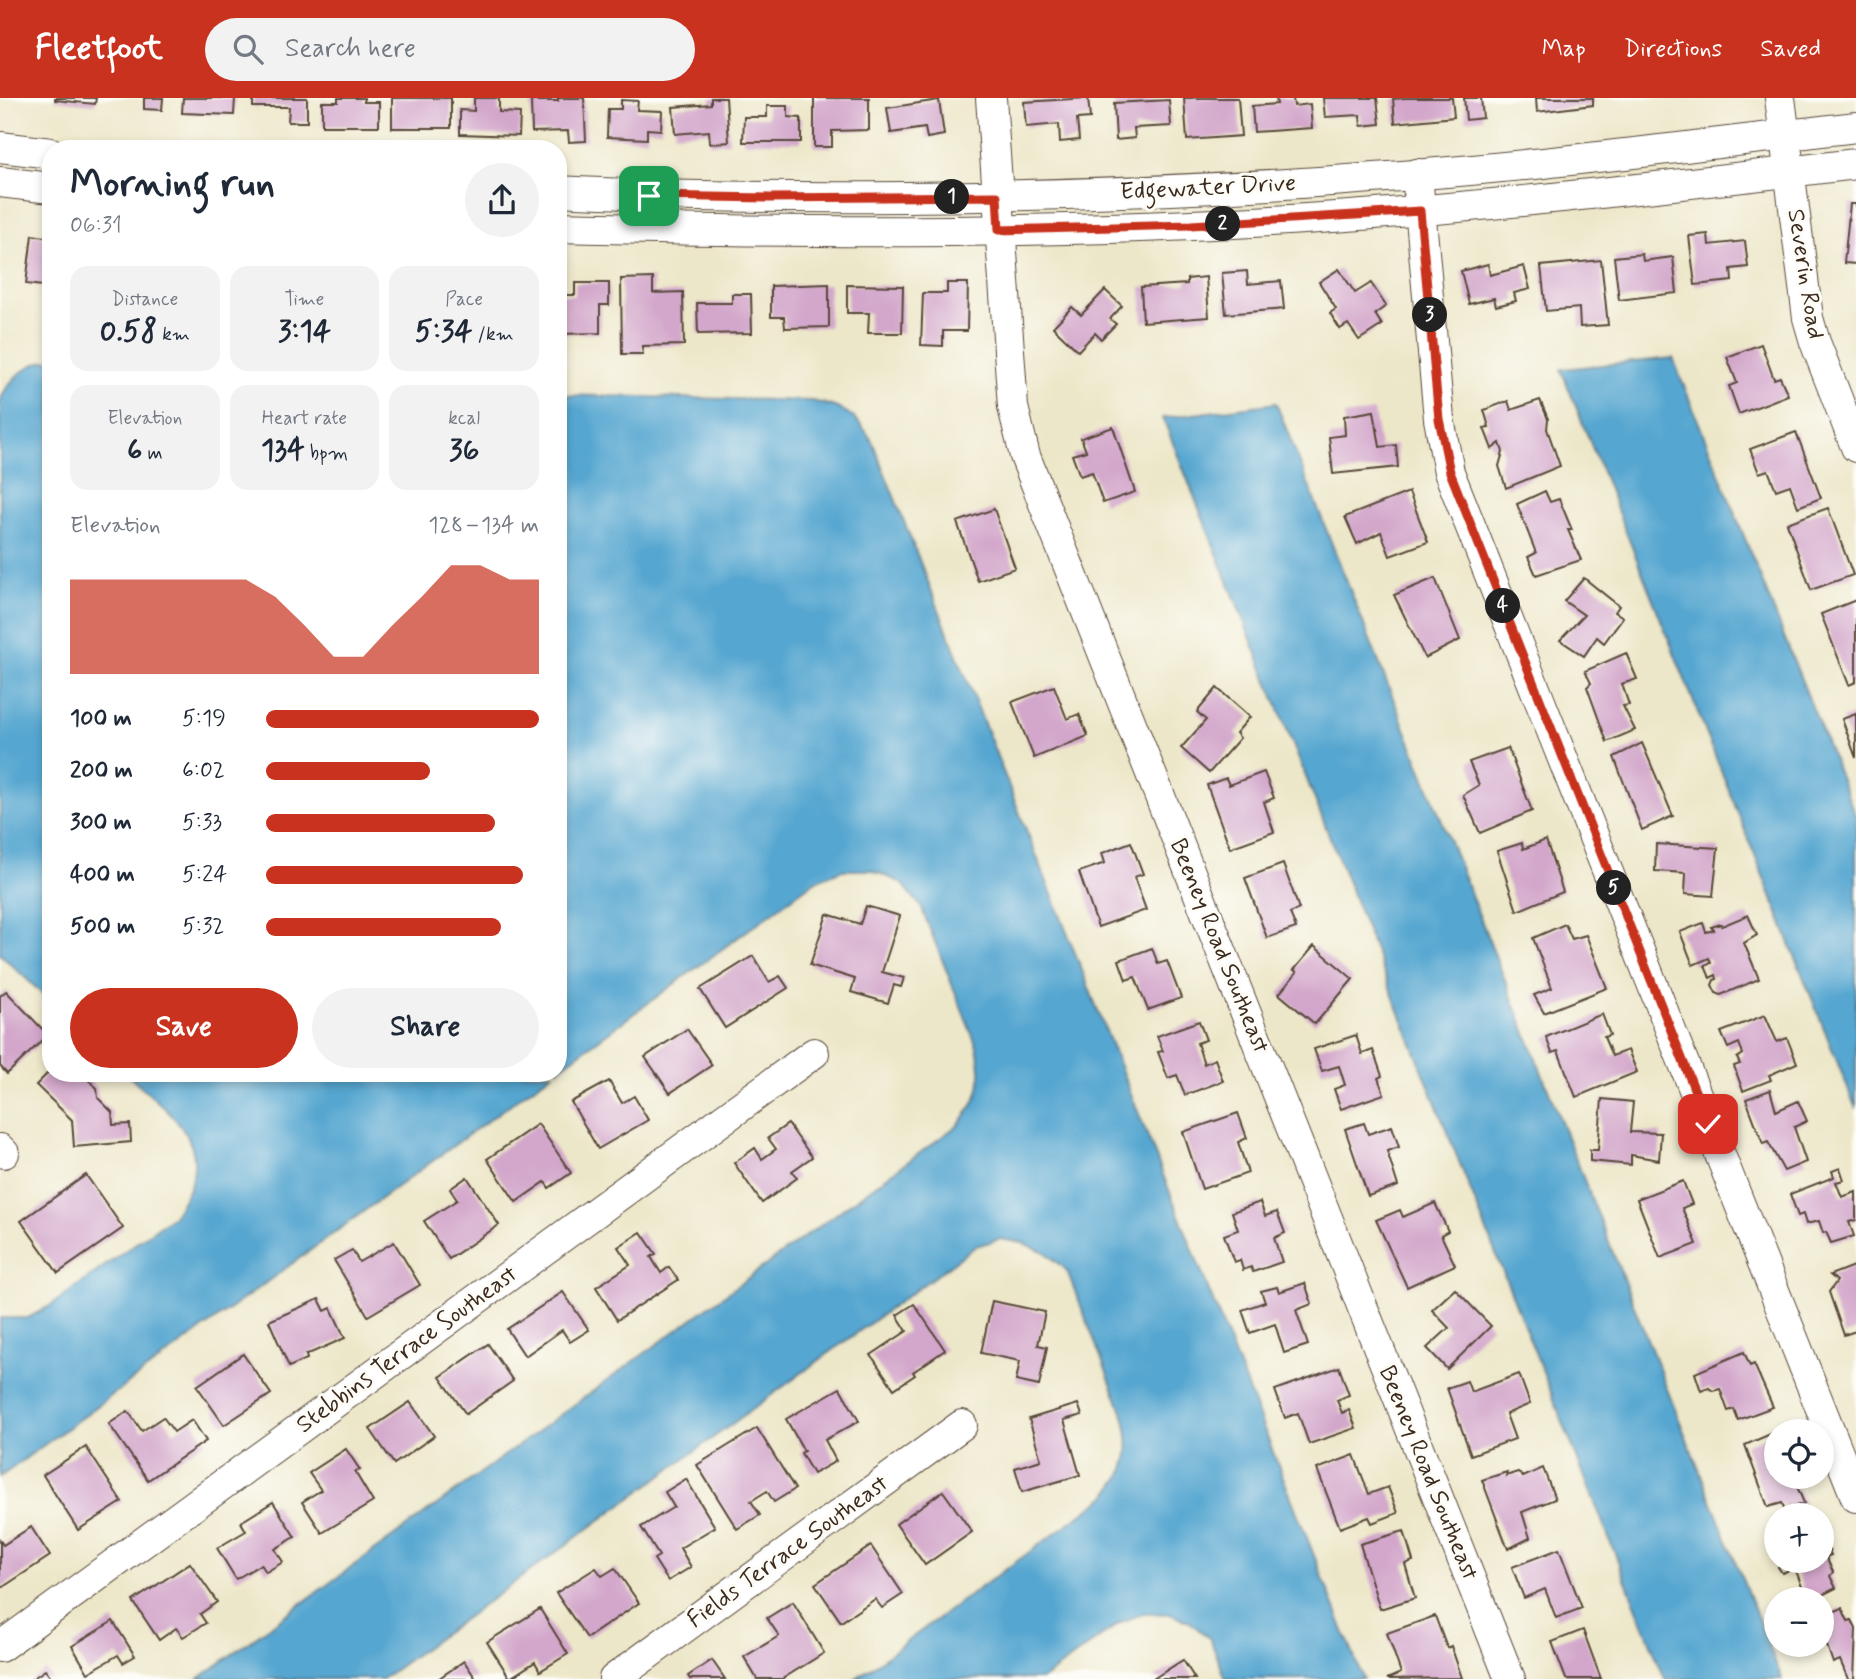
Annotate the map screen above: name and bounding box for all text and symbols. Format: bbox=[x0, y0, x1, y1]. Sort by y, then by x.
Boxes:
search box bbox=[205, 18, 695, 81]
text: Fleetfoot bbox=[35, 27, 163, 71]
icon: search bbox=[229, 30, 267, 68]
text: Search here bbox=[285, 32, 416, 66]
text: Map bbox=[1542, 34, 1586, 65]
text: Directions bbox=[1624, 34, 1722, 65]
text: Saved bbox=[1760, 34, 1821, 65]
text: Morning run bbox=[70, 160, 275, 209]
button: share bbox=[465, 163, 539, 237]
pin bbox=[619, 166, 679, 226]
street label: Edgewater Drive bbox=[1119, 168, 1297, 211]
icon: arrive bbox=[630, 177, 668, 215]
pin: 1 bbox=[934, 180, 970, 214]
text: 1 bbox=[947, 184, 956, 209]
pin: 2 bbox=[1206, 206, 1240, 242]
street label: Severin Road bbox=[1779, 207, 1831, 341]
text: 06:31 bbox=[70, 211, 122, 241]
text: 2 bbox=[1218, 211, 1227, 236]
text: Distance bbox=[111, 287, 178, 312]
text: Time bbox=[285, 287, 324, 312]
text: Pace bbox=[445, 287, 483, 312]
pin: 3 bbox=[1412, 298, 1448, 332]
text: 3 bbox=[1425, 302, 1434, 327]
text: 0.58 bbox=[100, 312, 157, 351]
text: 3:14 bbox=[278, 312, 331, 351]
text: 5:34 bbox=[415, 312, 472, 351]
text: km bbox=[157, 322, 190, 347]
text: /km bbox=[472, 322, 514, 347]
text: Elevation bbox=[107, 406, 182, 431]
text: Heart rate bbox=[262, 406, 347, 431]
text: kcal bbox=[448, 406, 480, 431]
text: 6 bbox=[127, 431, 142, 470]
text: 134 bbox=[261, 431, 305, 470]
text: 36 bbox=[449, 431, 479, 470]
text: m bbox=[142, 441, 163, 466]
text: bpm bbox=[305, 441, 348, 466]
text: Elevation bbox=[70, 511, 161, 541]
text: 128–134 m bbox=[428, 511, 539, 541]
pin: 4 bbox=[1486, 588, 1520, 624]
text: 4 bbox=[1497, 593, 1508, 618]
text: 100 m bbox=[70, 704, 132, 734]
text: 5:19 bbox=[182, 704, 226, 734]
text: 200 m bbox=[70, 756, 133, 786]
text: 6:02 bbox=[182, 756, 225, 786]
text: 300 m bbox=[70, 808, 132, 838]
text: 5:33 bbox=[182, 808, 222, 838]
street label: Beeney Road Southeast bbox=[1162, 834, 1276, 1058]
text: 400 m bbox=[70, 860, 135, 890]
text: 5:24 bbox=[182, 860, 227, 890]
pin: 5 bbox=[1596, 870, 1632, 906]
text: 5 bbox=[1608, 875, 1619, 900]
text: 500 m bbox=[70, 912, 135, 942]
text: 5:32 bbox=[182, 912, 224, 942]
button: Save bbox=[70, 988, 298, 1068]
button: Share bbox=[312, 988, 539, 1068]
pin bbox=[1678, 1094, 1738, 1154]
icon: check bbox=[1689, 1105, 1727, 1143]
street label: Stebbins Terrace Southeast bbox=[290, 1259, 524, 1441]
street label: Beeney Road Southeast bbox=[1371, 1361, 1485, 1585]
map controls bbox=[1764, 1419, 1834, 1657]
button: locate bbox=[1764, 1419, 1834, 1489]
street label: Fields Terrace Southeast bbox=[681, 1468, 895, 1635]
button: + bbox=[1764, 1503, 1834, 1573]
button: − bbox=[1764, 1587, 1834, 1657]

